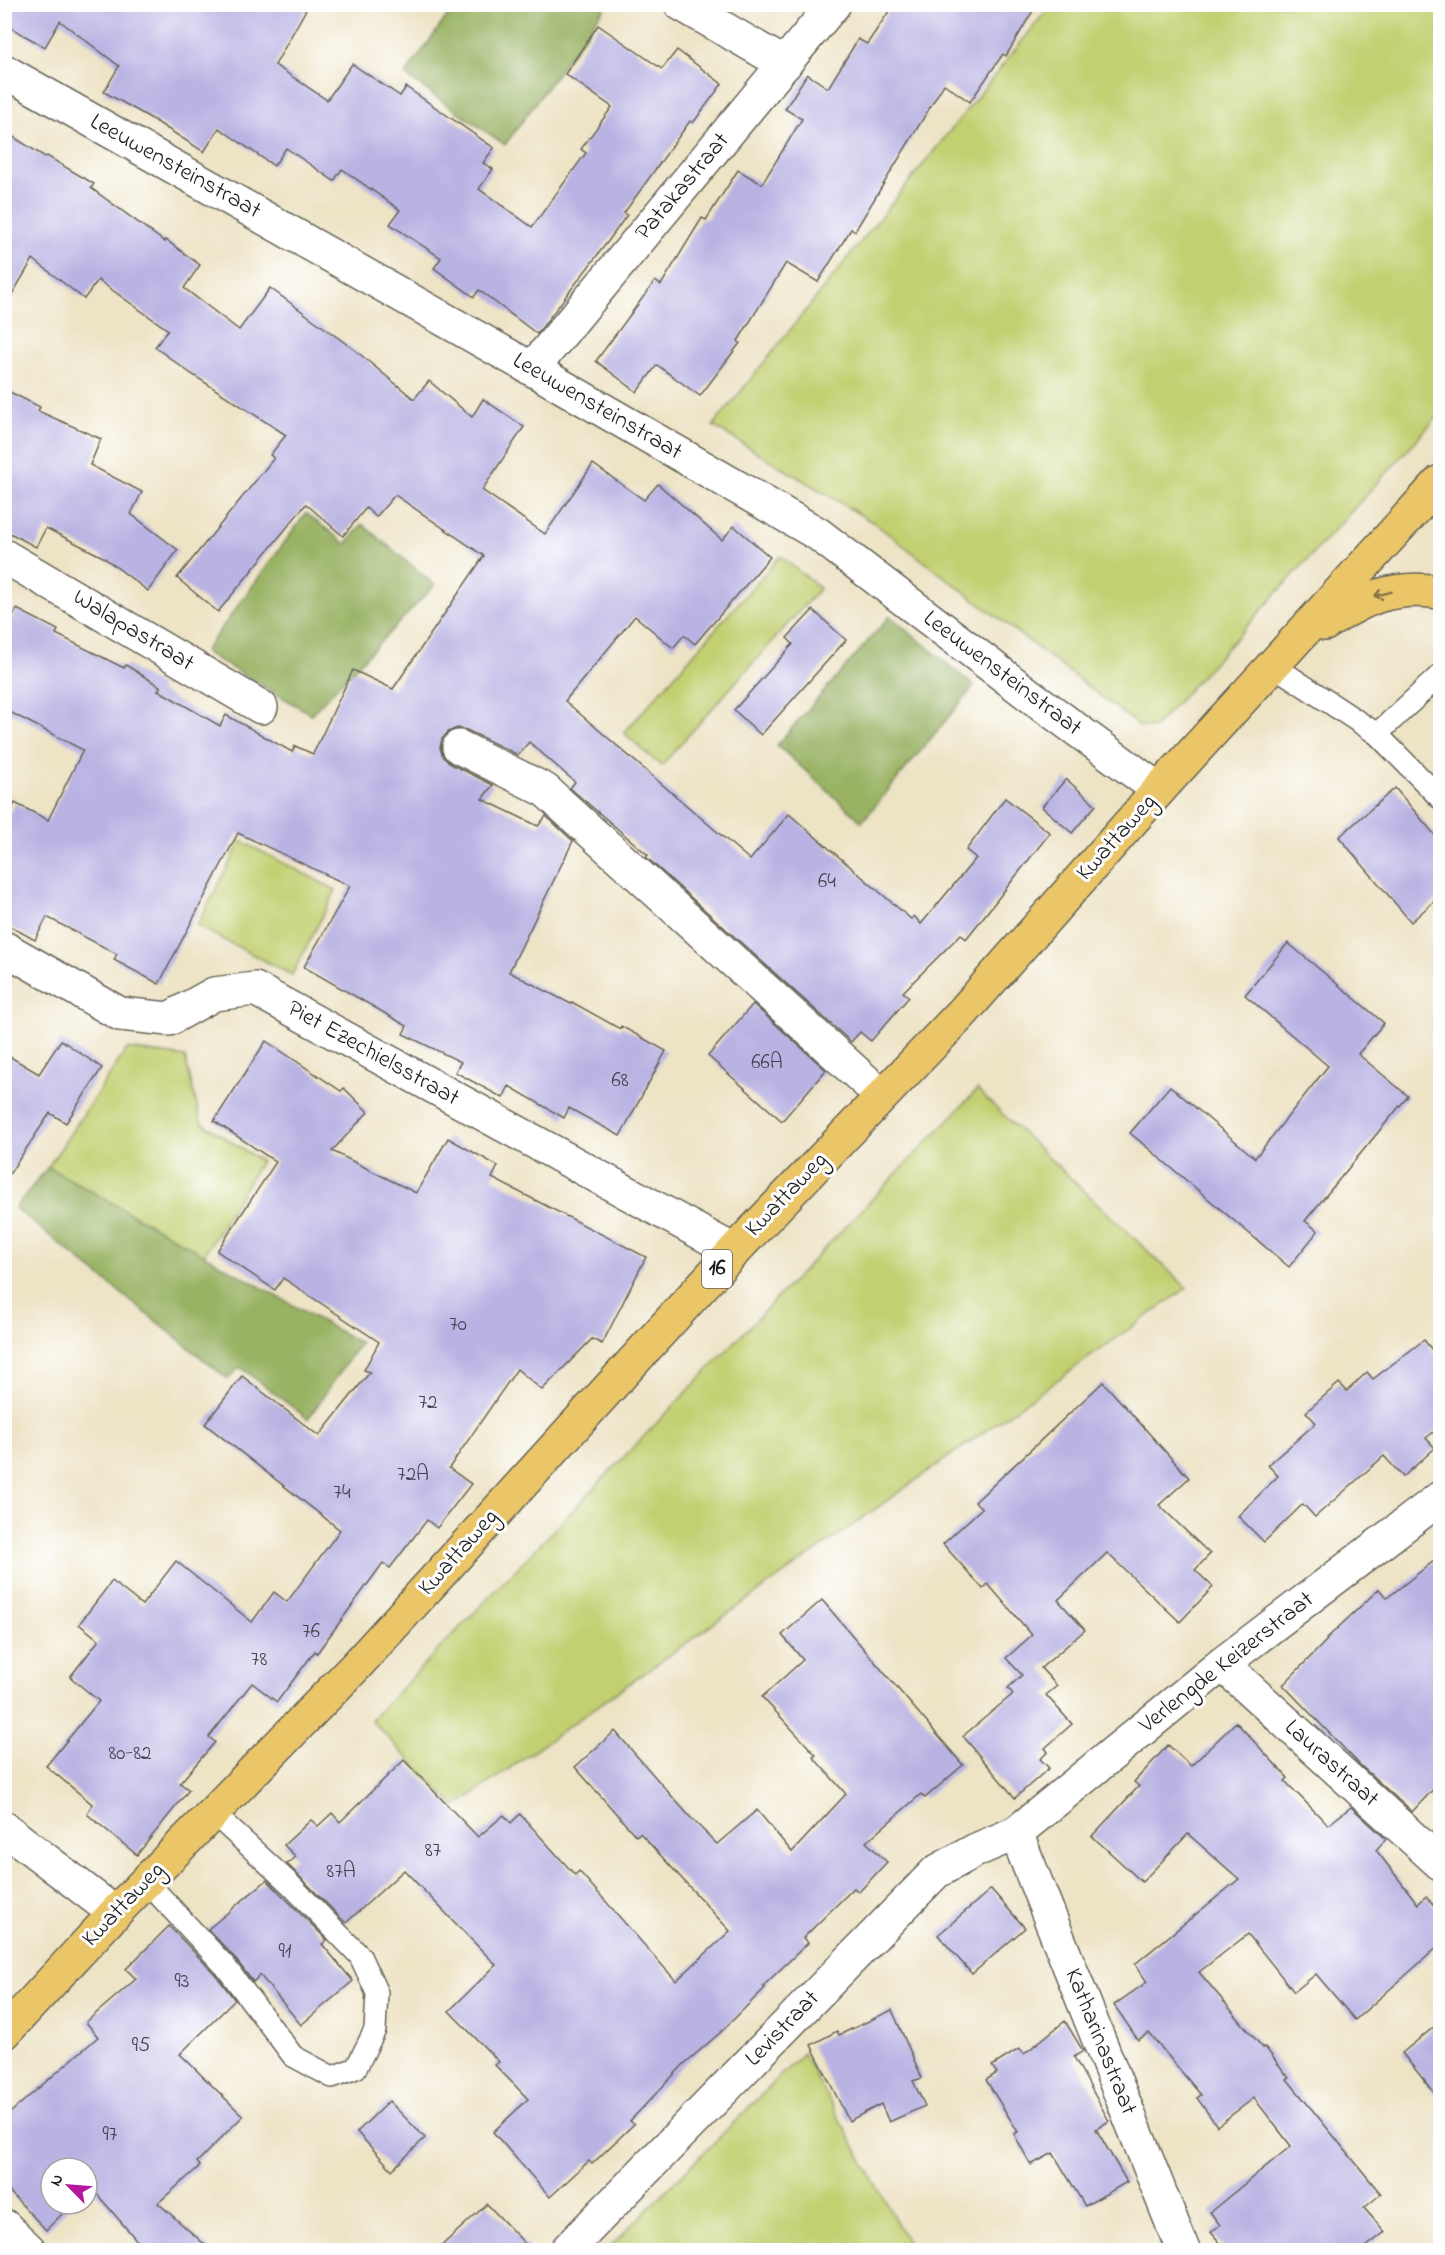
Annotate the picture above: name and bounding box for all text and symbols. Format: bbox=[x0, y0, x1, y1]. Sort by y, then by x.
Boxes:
street label: Leeuwensteinstraat bbox=[83, 105, 267, 229]
street label: Patakastraat bbox=[627, 125, 739, 249]
street label: Leeuwensteinstraat bbox=[505, 344, 689, 470]
street label: Walapastraat bbox=[66, 581, 200, 681]
one-way arrow bbox=[1374, 589, 1393, 600]
street label: Leeuwensteinstraat bbox=[915, 602, 1089, 746]
street label: Kwattaweg bbox=[1068, 787, 1166, 889]
house number: 64 bbox=[818, 867, 836, 897]
street label: Piet Ezechielsstraat bbox=[281, 992, 465, 1116]
house number: 66A bbox=[751, 1048, 783, 1078]
house number: 68 bbox=[611, 1066, 629, 1096]
street label: Kwattaweg bbox=[737, 1144, 837, 1246]
road number: 16 bbox=[702, 1250, 732, 1288]
house number: 70 bbox=[449, 1310, 467, 1340]
house number: 72 bbox=[418, 1388, 438, 1418]
house number: 72A bbox=[397, 1460, 429, 1490]
house number: 74 bbox=[333, 1478, 351, 1508]
street label: Kwattaweg bbox=[410, 1502, 508, 1604]
street label: Verlengde Keizerstraat bbox=[1131, 1583, 1322, 1743]
house number: 76 bbox=[302, 1617, 320, 1647]
house number: 78 bbox=[251, 1645, 267, 1675]
street label: Laurastraat bbox=[1276, 1712, 1386, 1816]
house number: 80-82 bbox=[108, 1739, 152, 1769]
house number: 87 bbox=[425, 1836, 442, 1866]
street label: Kwattaweg bbox=[74, 1854, 174, 1956]
house number: 87A bbox=[326, 1857, 356, 1887]
house number: 91 bbox=[279, 1937, 292, 1967]
street label: Katharinastraat bbox=[1055, 1963, 1145, 2121]
house number: 93 bbox=[175, 1967, 190, 1997]
street label: Levistraat bbox=[737, 1983, 829, 2075]
house number: 95 bbox=[132, 2031, 150, 2061]
house number: 97 bbox=[103, 2120, 118, 2150]
north arrow bbox=[39, 2156, 99, 2216]
text: N bbox=[44, 2170, 70, 2190]

